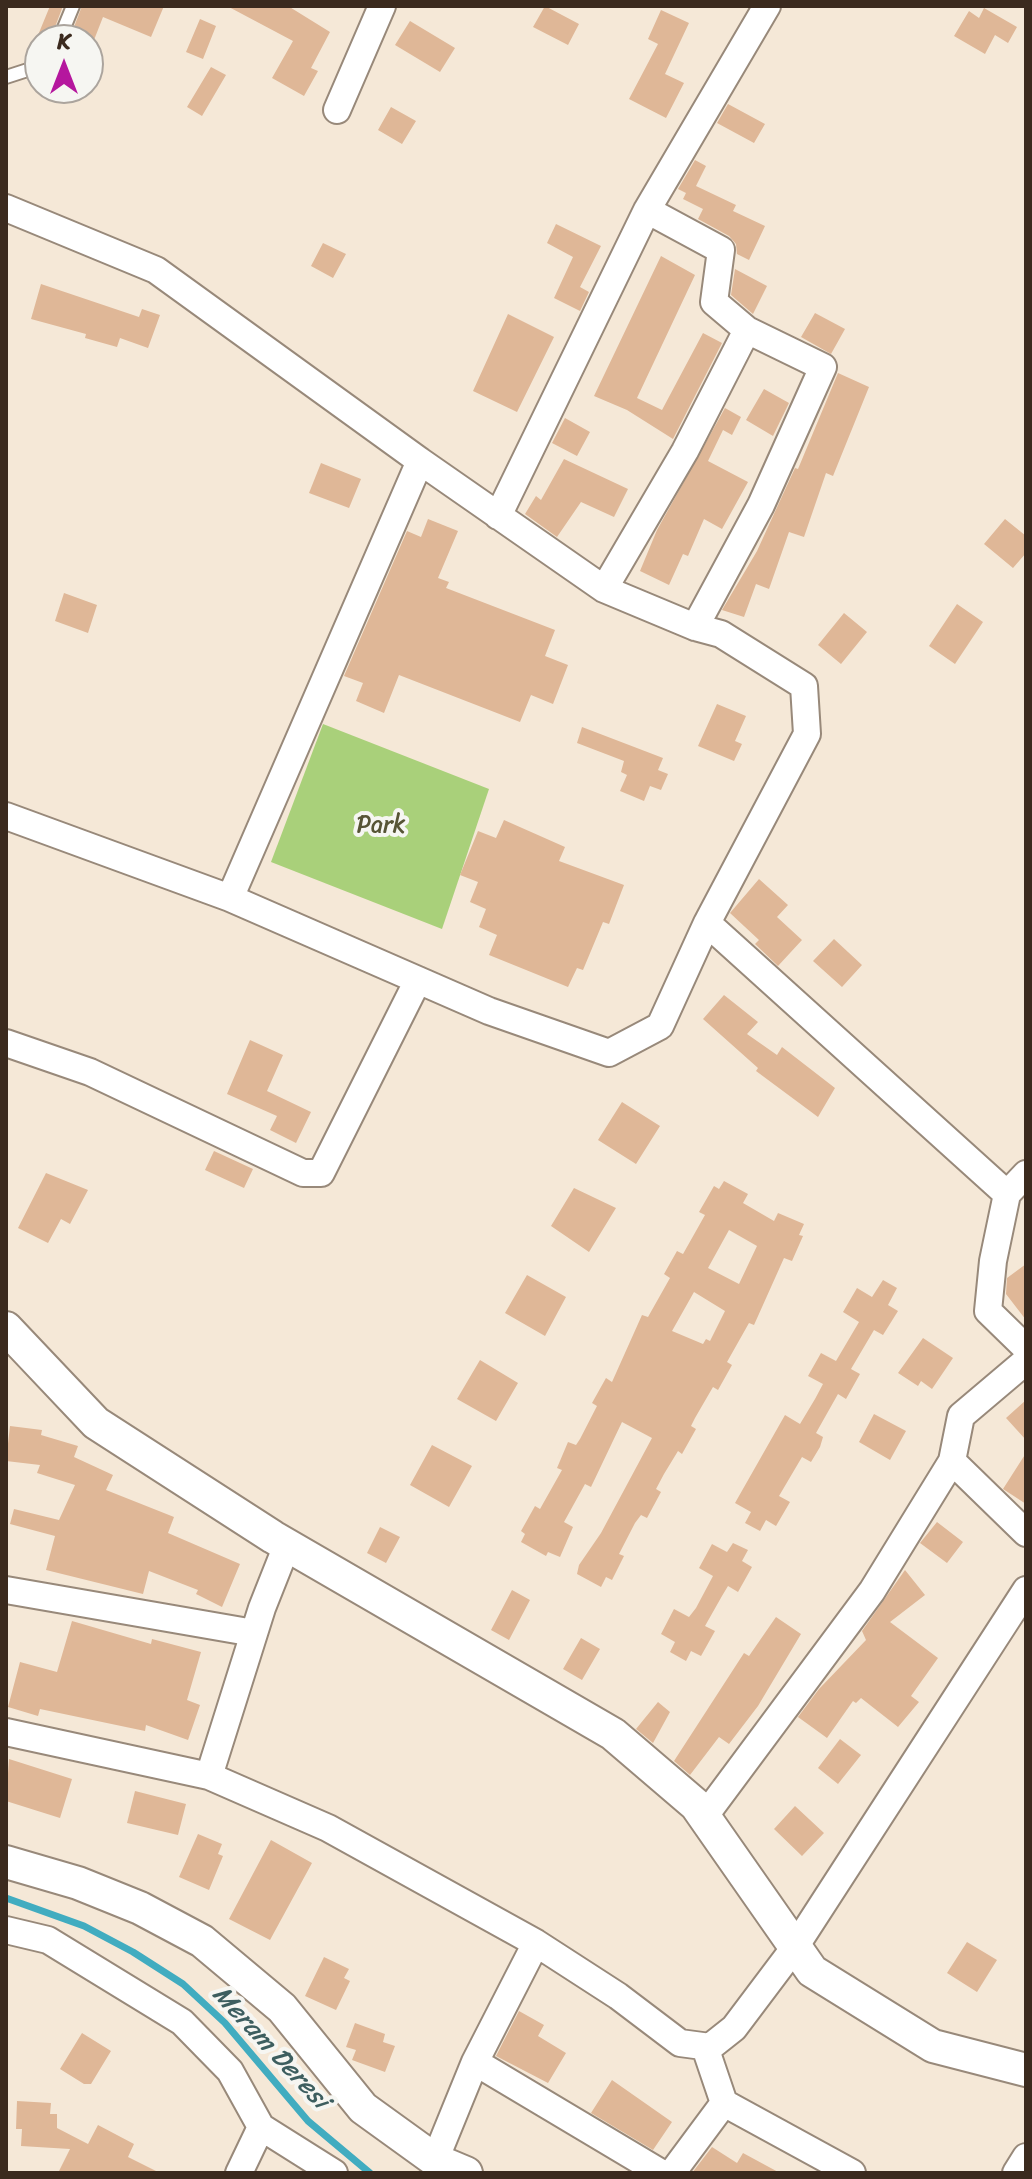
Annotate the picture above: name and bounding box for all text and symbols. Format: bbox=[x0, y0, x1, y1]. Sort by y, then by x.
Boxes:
text: K bbox=[57, 22, 71, 61]
north arrow bbox=[24, 24, 104, 104]
park label: Park bbox=[356, 812, 406, 840]
water label: Meram Deresi bbox=[205, 1980, 335, 2116]

